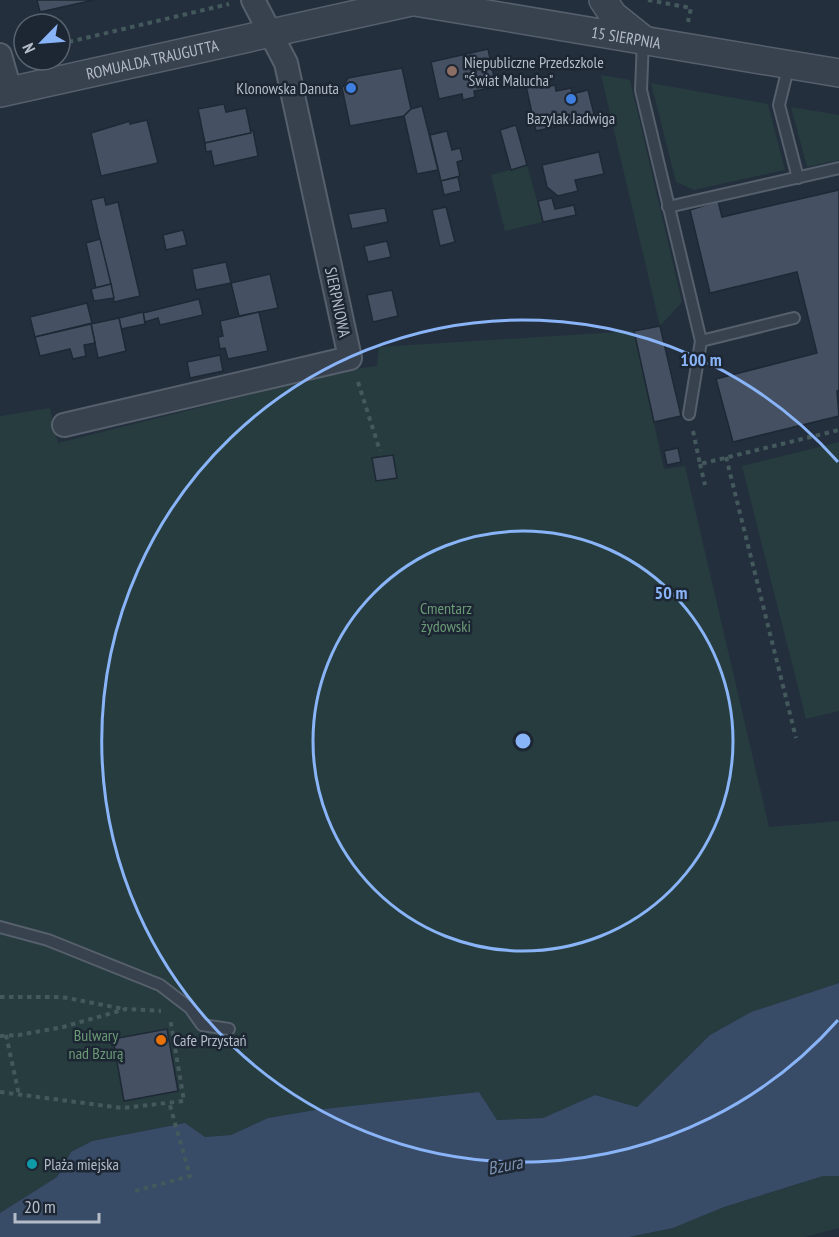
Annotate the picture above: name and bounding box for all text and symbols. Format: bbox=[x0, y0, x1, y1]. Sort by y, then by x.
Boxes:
north arrow bbox=[12, 12, 72, 72]
street label: 15 SIERPNIA bbox=[590, 22, 663, 53]
street label: ROMUALDA TRAUGUTTA bbox=[84, 35, 221, 84]
text: N bbox=[18, 40, 39, 56]
place label: Niepubliczne Przedszkole "Świat Malucha" bbox=[464, 52, 604, 90]
marker: Niepubliczne Przedszkole "Świat Malucha" bbox=[445, 64, 459, 78]
place label: Klonowska Danuta bbox=[236, 78, 339, 98]
marker: Klonowska Danuta bbox=[344, 81, 358, 95]
marker: Bazylak Jadwiga bbox=[564, 92, 578, 106]
place label: Bazylak Jadwiga bbox=[527, 108, 615, 128]
street label: SIERPNIOWA bbox=[321, 265, 355, 339]
text: 100 m bbox=[680, 348, 722, 371]
text: 50 m bbox=[655, 581, 687, 604]
park label: Cmentarz żydowski bbox=[420, 598, 472, 636]
centre of rings bbox=[513, 731, 533, 751]
park label: Bulwary nad Bzurą bbox=[69, 1025, 123, 1063]
place label: Cafe Przystań bbox=[173, 1030, 247, 1050]
marker: Cafe Przystań bbox=[154, 1033, 168, 1047]
water label: Bzura bbox=[486, 1150, 525, 1180]
place label: Plaża miejska bbox=[44, 1154, 119, 1174]
marker: Plaża miejska bbox=[25, 1157, 39, 1171]
scale bar bbox=[15, 1186, 99, 1224]
text: 20 m bbox=[24, 1195, 56, 1218]

